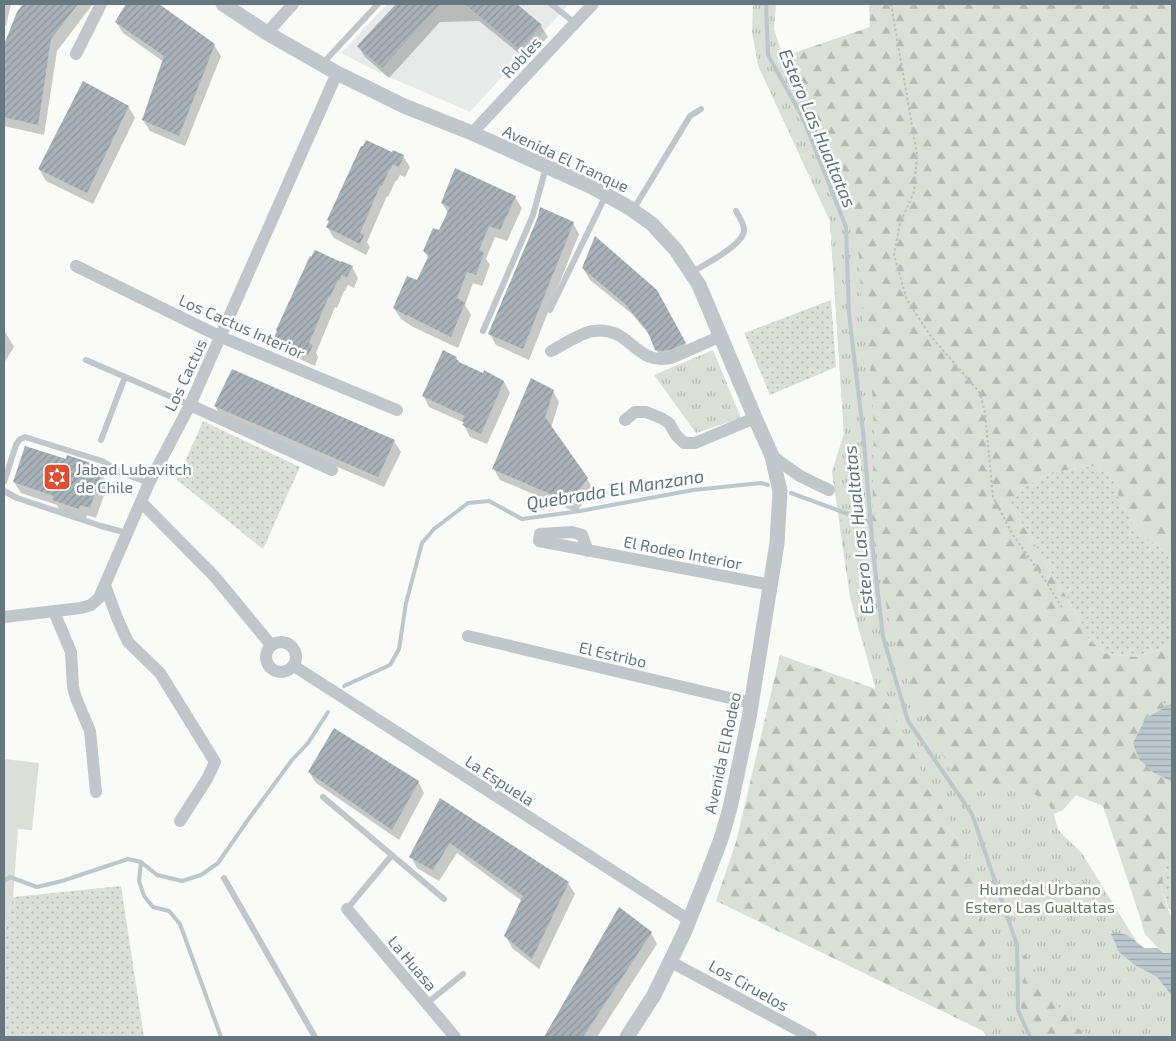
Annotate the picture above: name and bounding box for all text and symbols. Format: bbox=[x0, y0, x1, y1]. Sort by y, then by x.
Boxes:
street label: Robles bbox=[497, 32, 545, 82]
water label: Estero Las Hualtatas bbox=[775, 45, 861, 211]
street label: Avenida El Tranque bbox=[500, 120, 632, 196]
street label: Los Cactus Interior bbox=[176, 290, 308, 363]
street label: Los Cactus bbox=[160, 336, 210, 414]
water label: Estero Las Hualtatas bbox=[838, 444, 878, 616]
place label: Jabad Lubavitch de Chile bbox=[76, 459, 192, 496]
synagogue icon: Jabad Lubavitch de Chile bbox=[42, 462, 72, 492]
water label: Quebrada El Manzano bbox=[525, 464, 705, 514]
street label: El Rodeo Interior bbox=[622, 531, 744, 573]
street label: El Estribo bbox=[577, 637, 649, 671]
street label: Avenida El Rodeo bbox=[700, 690, 744, 816]
street label: La Espuela bbox=[462, 751, 538, 809]
park label: Humedal Urbano Estero Las Gualtatas bbox=[965, 879, 1115, 916]
street label: La Huasa bbox=[384, 932, 442, 994]
street label: Los Ciruelos bbox=[706, 955, 792, 1015]

